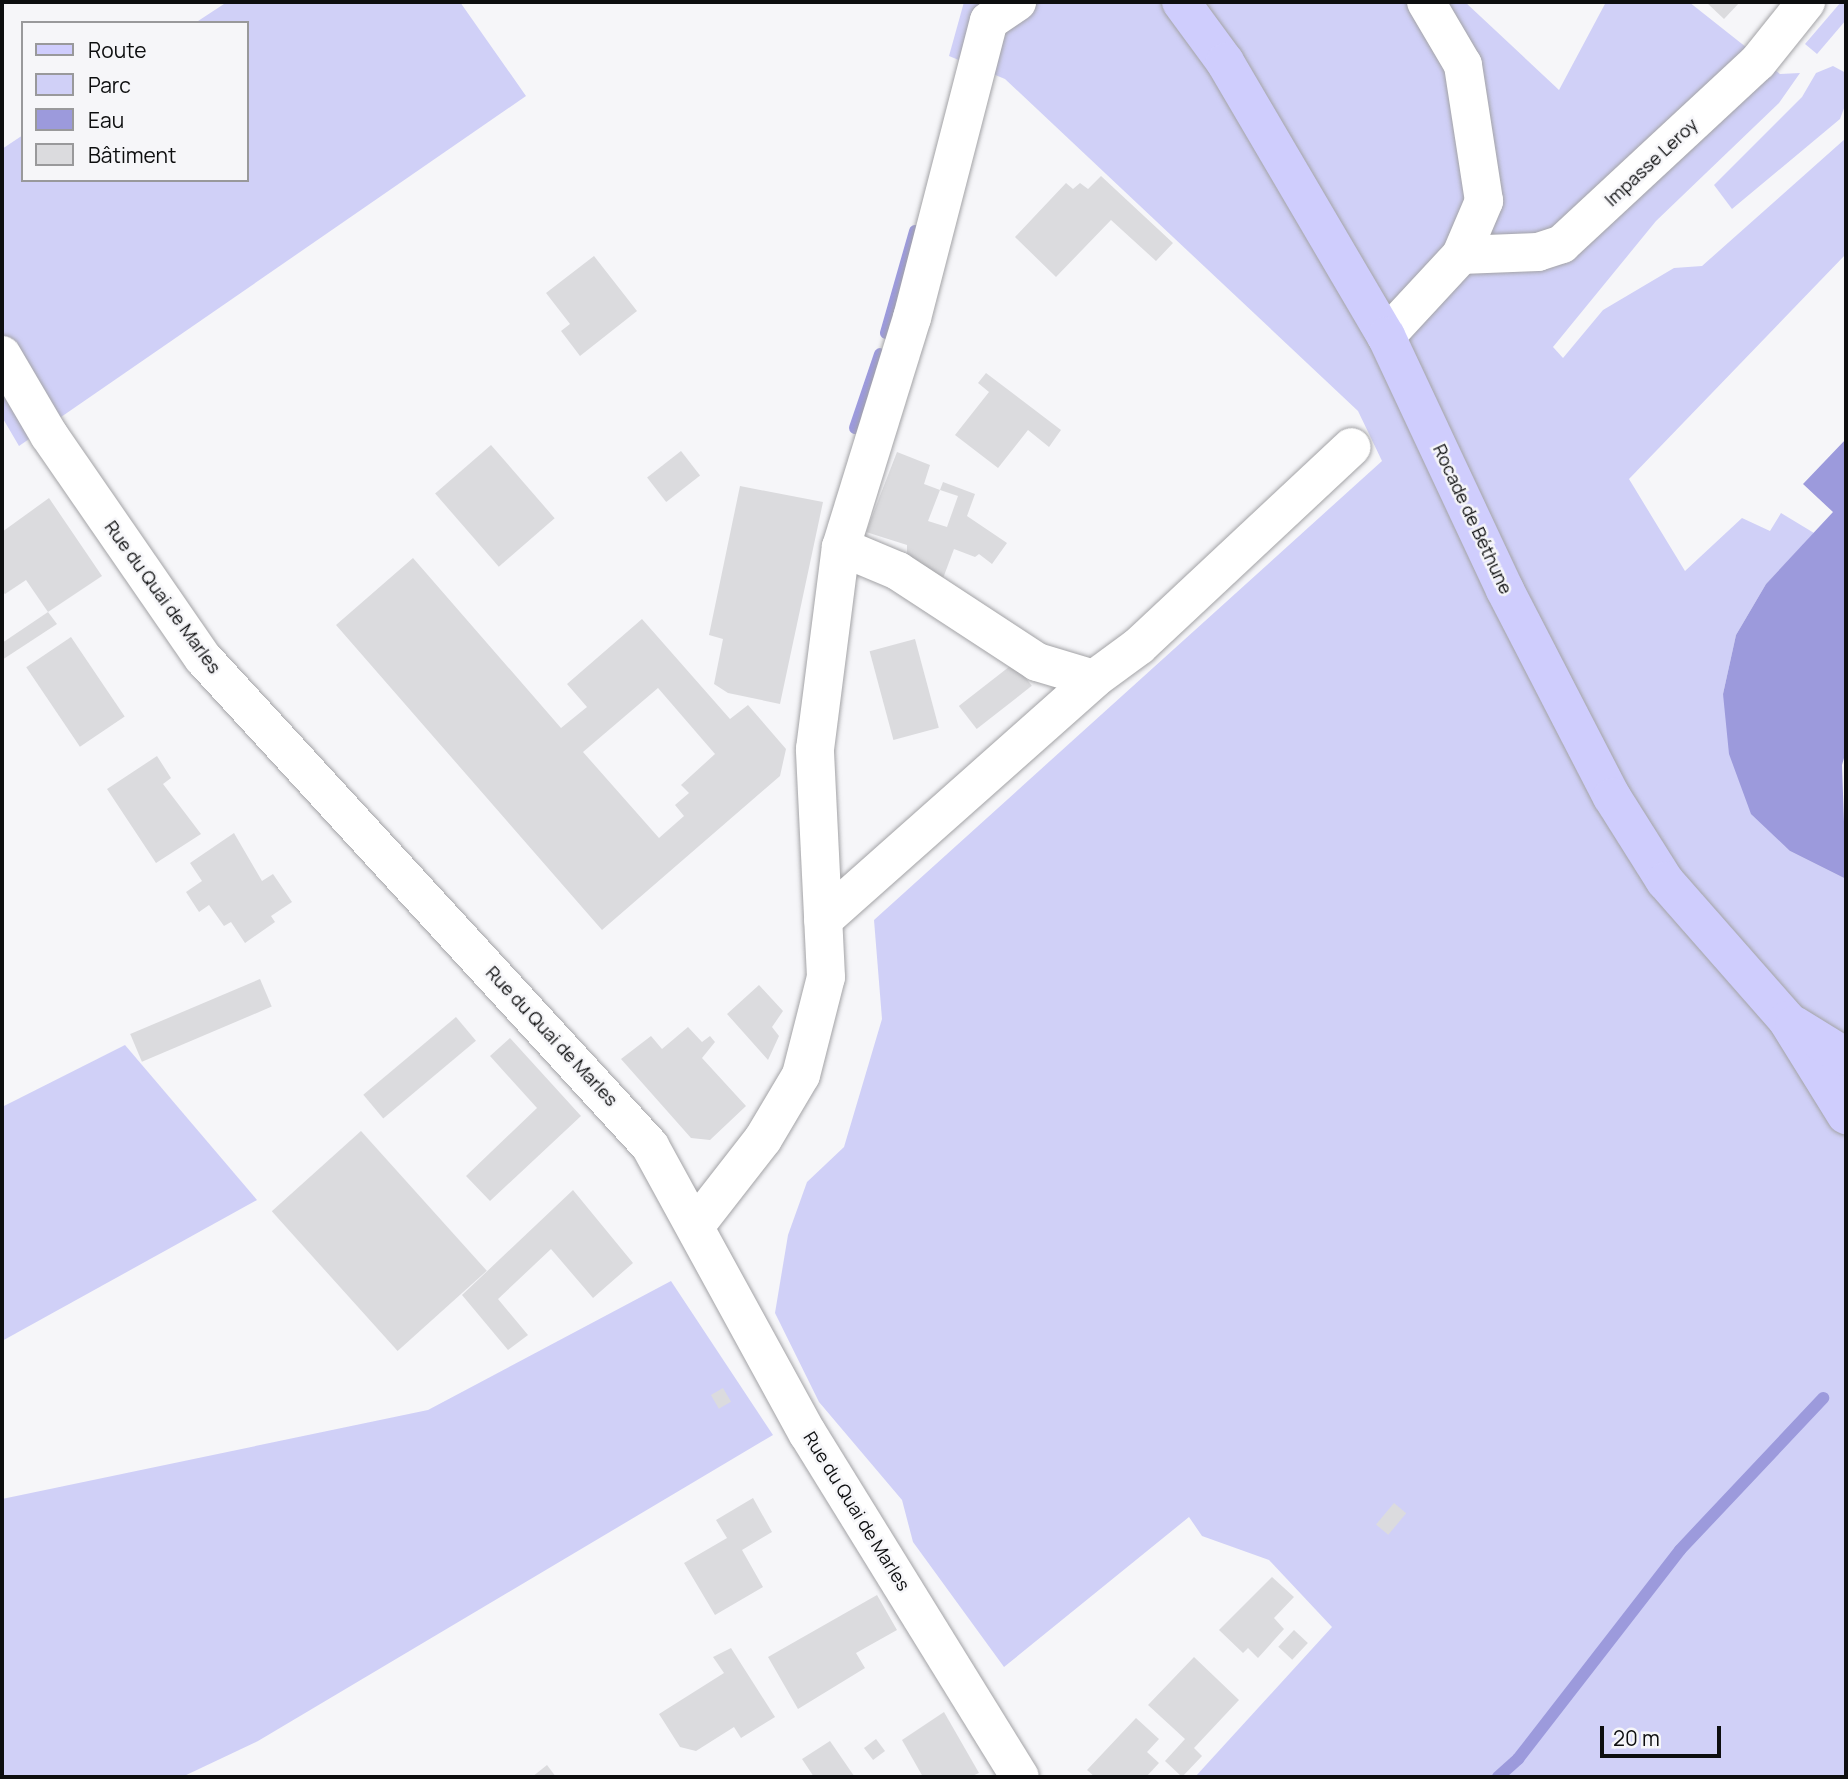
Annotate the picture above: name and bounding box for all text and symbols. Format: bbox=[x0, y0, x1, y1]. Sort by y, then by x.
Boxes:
legend bbox=[21, 21, 248, 182]
text: Route bbox=[88, 36, 146, 64]
text: Parc bbox=[88, 71, 131, 99]
text: Eau bbox=[88, 106, 124, 134]
street label: Impasse Leroy bbox=[1600, 114, 1702, 210]
text: Bâtiment bbox=[88, 141, 176, 169]
street label: Rocade de Béthune bbox=[1429, 441, 1517, 597]
street label: Rue du Quai de Marles bbox=[100, 517, 226, 677]
street label: Rue du Quai de Marles bbox=[482, 962, 622, 1110]
street label: Rue du Quai de Marles bbox=[799, 1428, 915, 1594]
scale bar bbox=[1603, 1712, 1724, 1756]
text: 20 m bbox=[1613, 1724, 1660, 1752]

